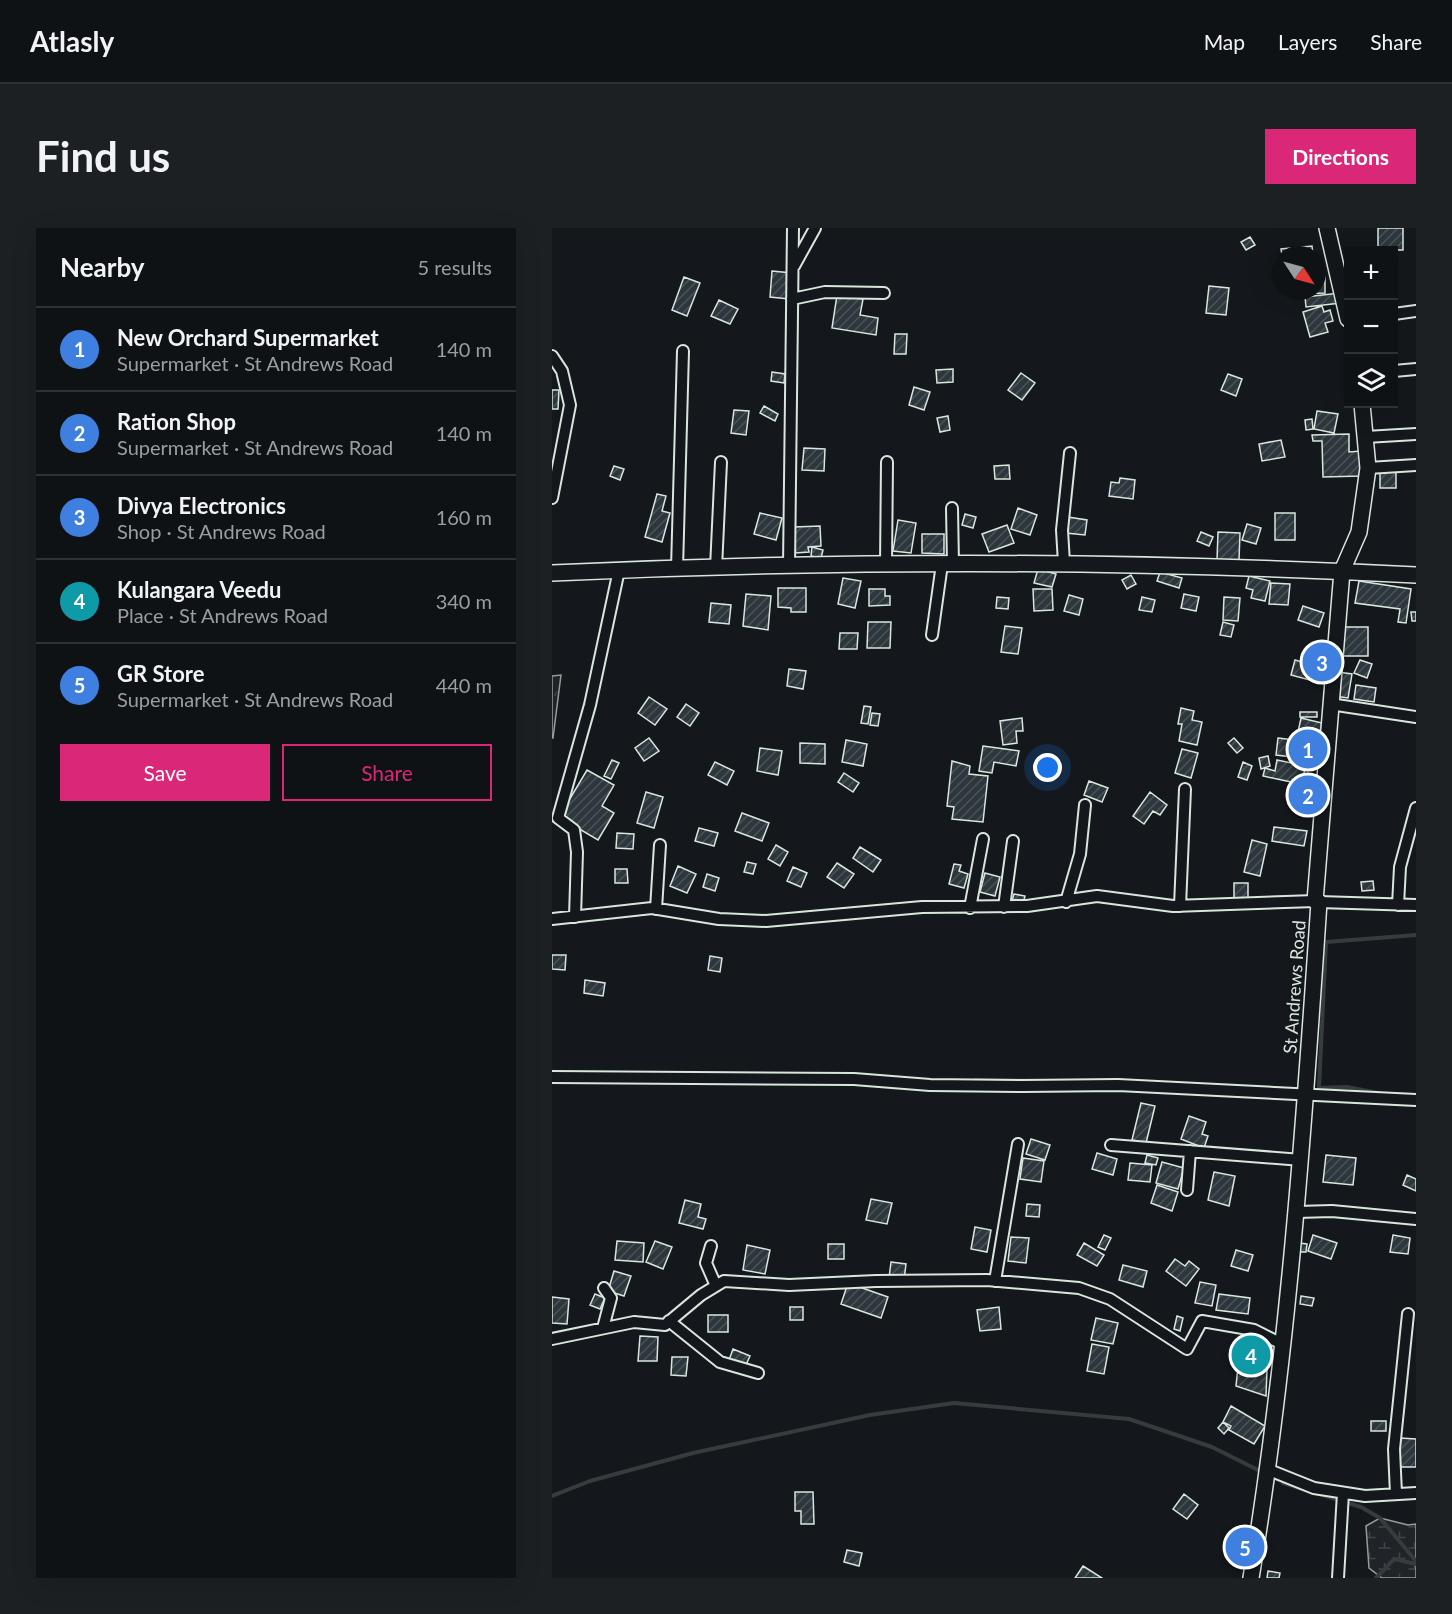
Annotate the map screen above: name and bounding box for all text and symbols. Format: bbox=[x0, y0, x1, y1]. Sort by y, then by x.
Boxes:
text: Atlasly bbox=[30, 24, 114, 58]
text: Map bbox=[1204, 29, 1245, 54]
text: Layers bbox=[1278, 29, 1337, 54]
text: Share bbox=[1370, 29, 1422, 54]
button: Directions bbox=[1265, 129, 1416, 184]
text: Find us bbox=[36, 131, 170, 181]
north arrow bbox=[1272, 246, 1326, 300]
map controls bbox=[1344, 246, 1398, 408]
button: + bbox=[1344, 246, 1398, 300]
text: Nearby bbox=[60, 251, 145, 283]
text: 5 results bbox=[417, 255, 492, 279]
button: − bbox=[1344, 300, 1398, 354]
text: New Orchard Supermarket bbox=[117, 324, 379, 351]
text: 1 bbox=[74, 337, 85, 361]
text: 140 m bbox=[436, 337, 492, 361]
text: Supermarket · St Andrews Road bbox=[117, 351, 393, 375]
button: layers bbox=[1344, 354, 1398, 408]
text: Ration Shop bbox=[117, 408, 236, 435]
text: 2 bbox=[74, 421, 85, 445]
text: 140 m bbox=[436, 421, 492, 445]
text: Supermarket · St Andrews Road bbox=[117, 435, 393, 459]
text: Divya Electronics bbox=[117, 492, 286, 519]
text: 3 bbox=[74, 505, 85, 529]
text: 160 m bbox=[436, 505, 492, 529]
text: Shop · St Andrews Road bbox=[117, 519, 326, 543]
text: Kulangara Veedu bbox=[117, 576, 281, 603]
text: 4 bbox=[74, 589, 85, 613]
text: 340 m bbox=[436, 589, 492, 613]
text: Place · St Andrews Road bbox=[117, 603, 328, 627]
pin: 3 bbox=[1302, 640, 1342, 684]
text: GR Store bbox=[117, 660, 204, 687]
text: 5 bbox=[74, 673, 85, 697]
text: 440 m bbox=[436, 673, 492, 697]
text: Supermarket · St Andrews Road bbox=[117, 687, 393, 711]
pin: 1 bbox=[1288, 726, 1328, 772]
button: Save bbox=[60, 744, 270, 801]
button: Share bbox=[282, 744, 492, 801]
your location bbox=[1033, 753, 1062, 782]
pin: 2 bbox=[1288, 772, 1328, 818]
street label: St Andrews Road bbox=[1278, 919, 1310, 1055]
pin: 4 bbox=[1232, 1332, 1270, 1378]
pin: 5 bbox=[1226, 1524, 1264, 1570]

